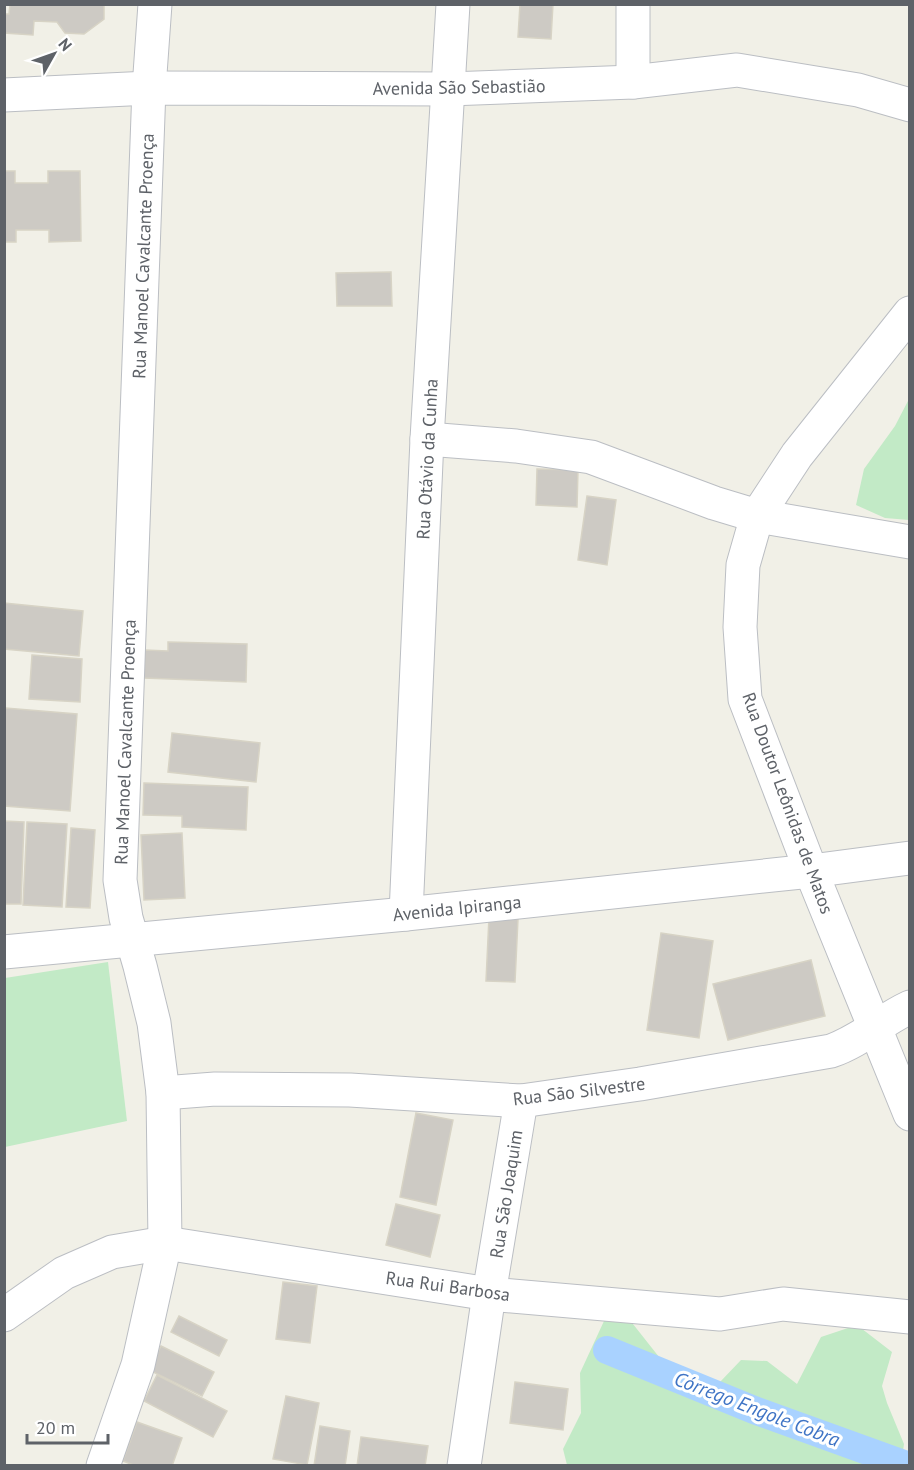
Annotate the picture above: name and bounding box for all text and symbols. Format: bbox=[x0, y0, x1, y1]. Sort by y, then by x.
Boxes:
north arrow bbox=[24, 24, 84, 84]
text: N bbox=[54, 34, 77, 55]
street label: Avenida São Sebastião bbox=[372, 74, 546, 100]
street label: Rua Manoel Cavalcante Proença bbox=[127, 133, 159, 379]
street label: Rua Otávio da Cunha bbox=[411, 378, 443, 540]
street label: Rua Manoel Cavalcante Proença bbox=[109, 619, 141, 865]
street label: Rua Doutor Leônidas de Matos bbox=[737, 689, 839, 917]
street label: Avenida Ipiranga bbox=[392, 890, 522, 926]
street label: Rua São Silvestre bbox=[512, 1071, 646, 1111]
street label: Rua São Joaquim bbox=[485, 1128, 527, 1260]
street label: Rua Rui Barbosa bbox=[384, 1266, 512, 1306]
water label: Córrego Engole Cobra bbox=[671, 1365, 844, 1453]
scale bar bbox=[27, 1407, 108, 1445]
text: 20 m bbox=[36, 1416, 75, 1439]

